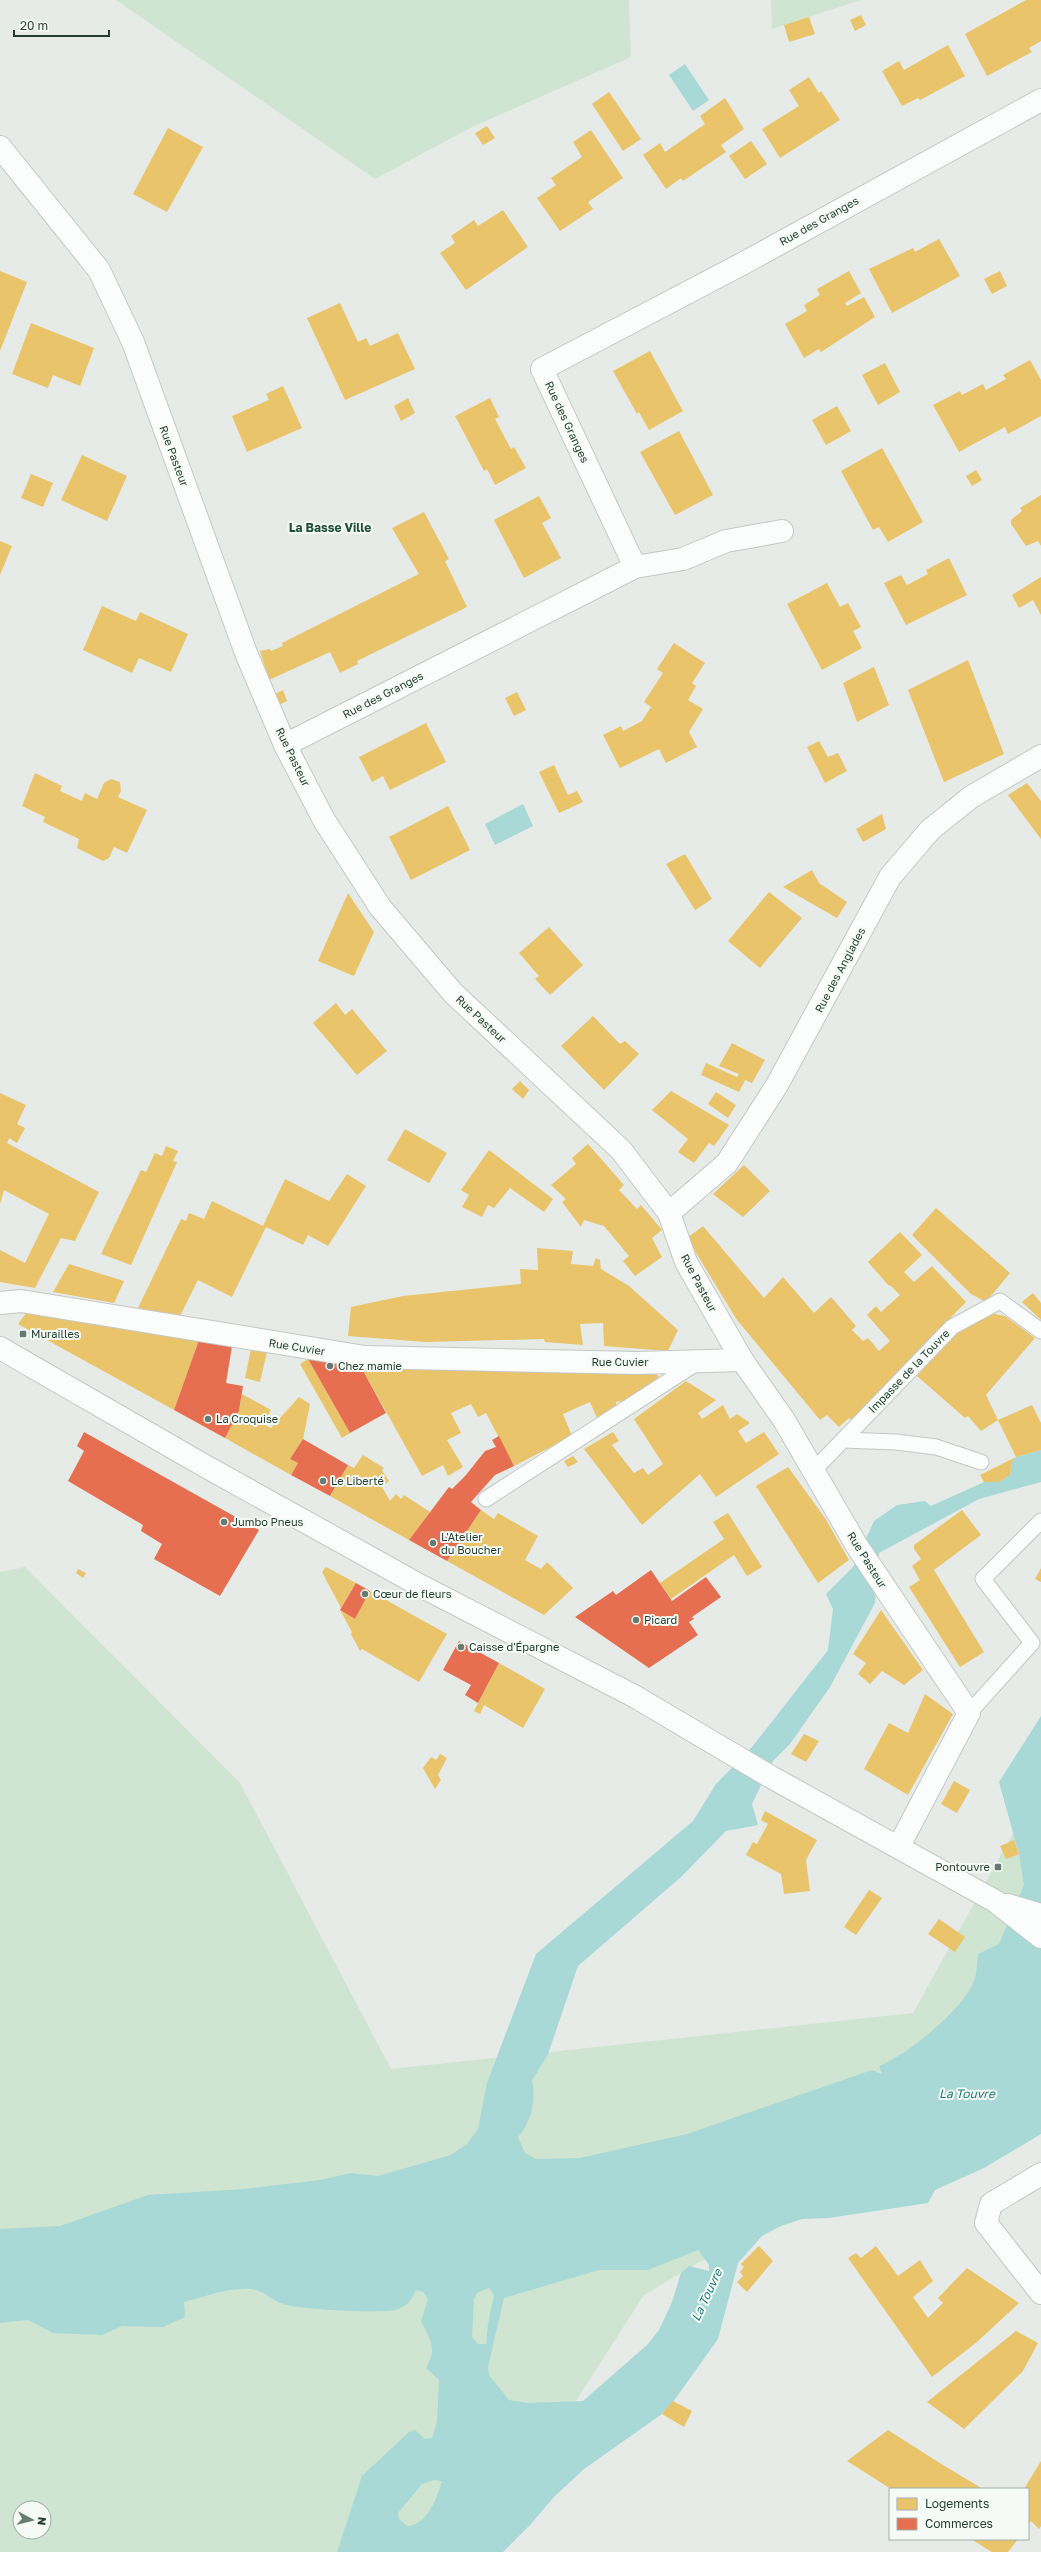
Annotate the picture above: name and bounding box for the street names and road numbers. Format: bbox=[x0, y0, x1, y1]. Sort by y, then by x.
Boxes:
street label: Rue des Granges bbox=[777, 193, 861, 248]
street label: Rue des Granges bbox=[543, 379, 592, 465]
street label: Rue Pasteur bbox=[157, 424, 192, 489]
street label: Rue des Granges bbox=[340, 669, 425, 720]
street label: Rue Pasteur bbox=[274, 725, 314, 789]
street label: Rue des Anglades bbox=[812, 925, 868, 1014]
street label: Rue Pasteur bbox=[454, 992, 510, 1046]
street label: Rue Pasteur bbox=[679, 1251, 721, 1315]
street label: Impasse de la Touvre bbox=[865, 1326, 952, 1415]
street label: Rue Cuvier bbox=[268, 1336, 327, 1357]
street label: Rue Cuvier bbox=[592, 1355, 649, 1368]
street label: Rue Pasteur bbox=[845, 1529, 890, 1591]

